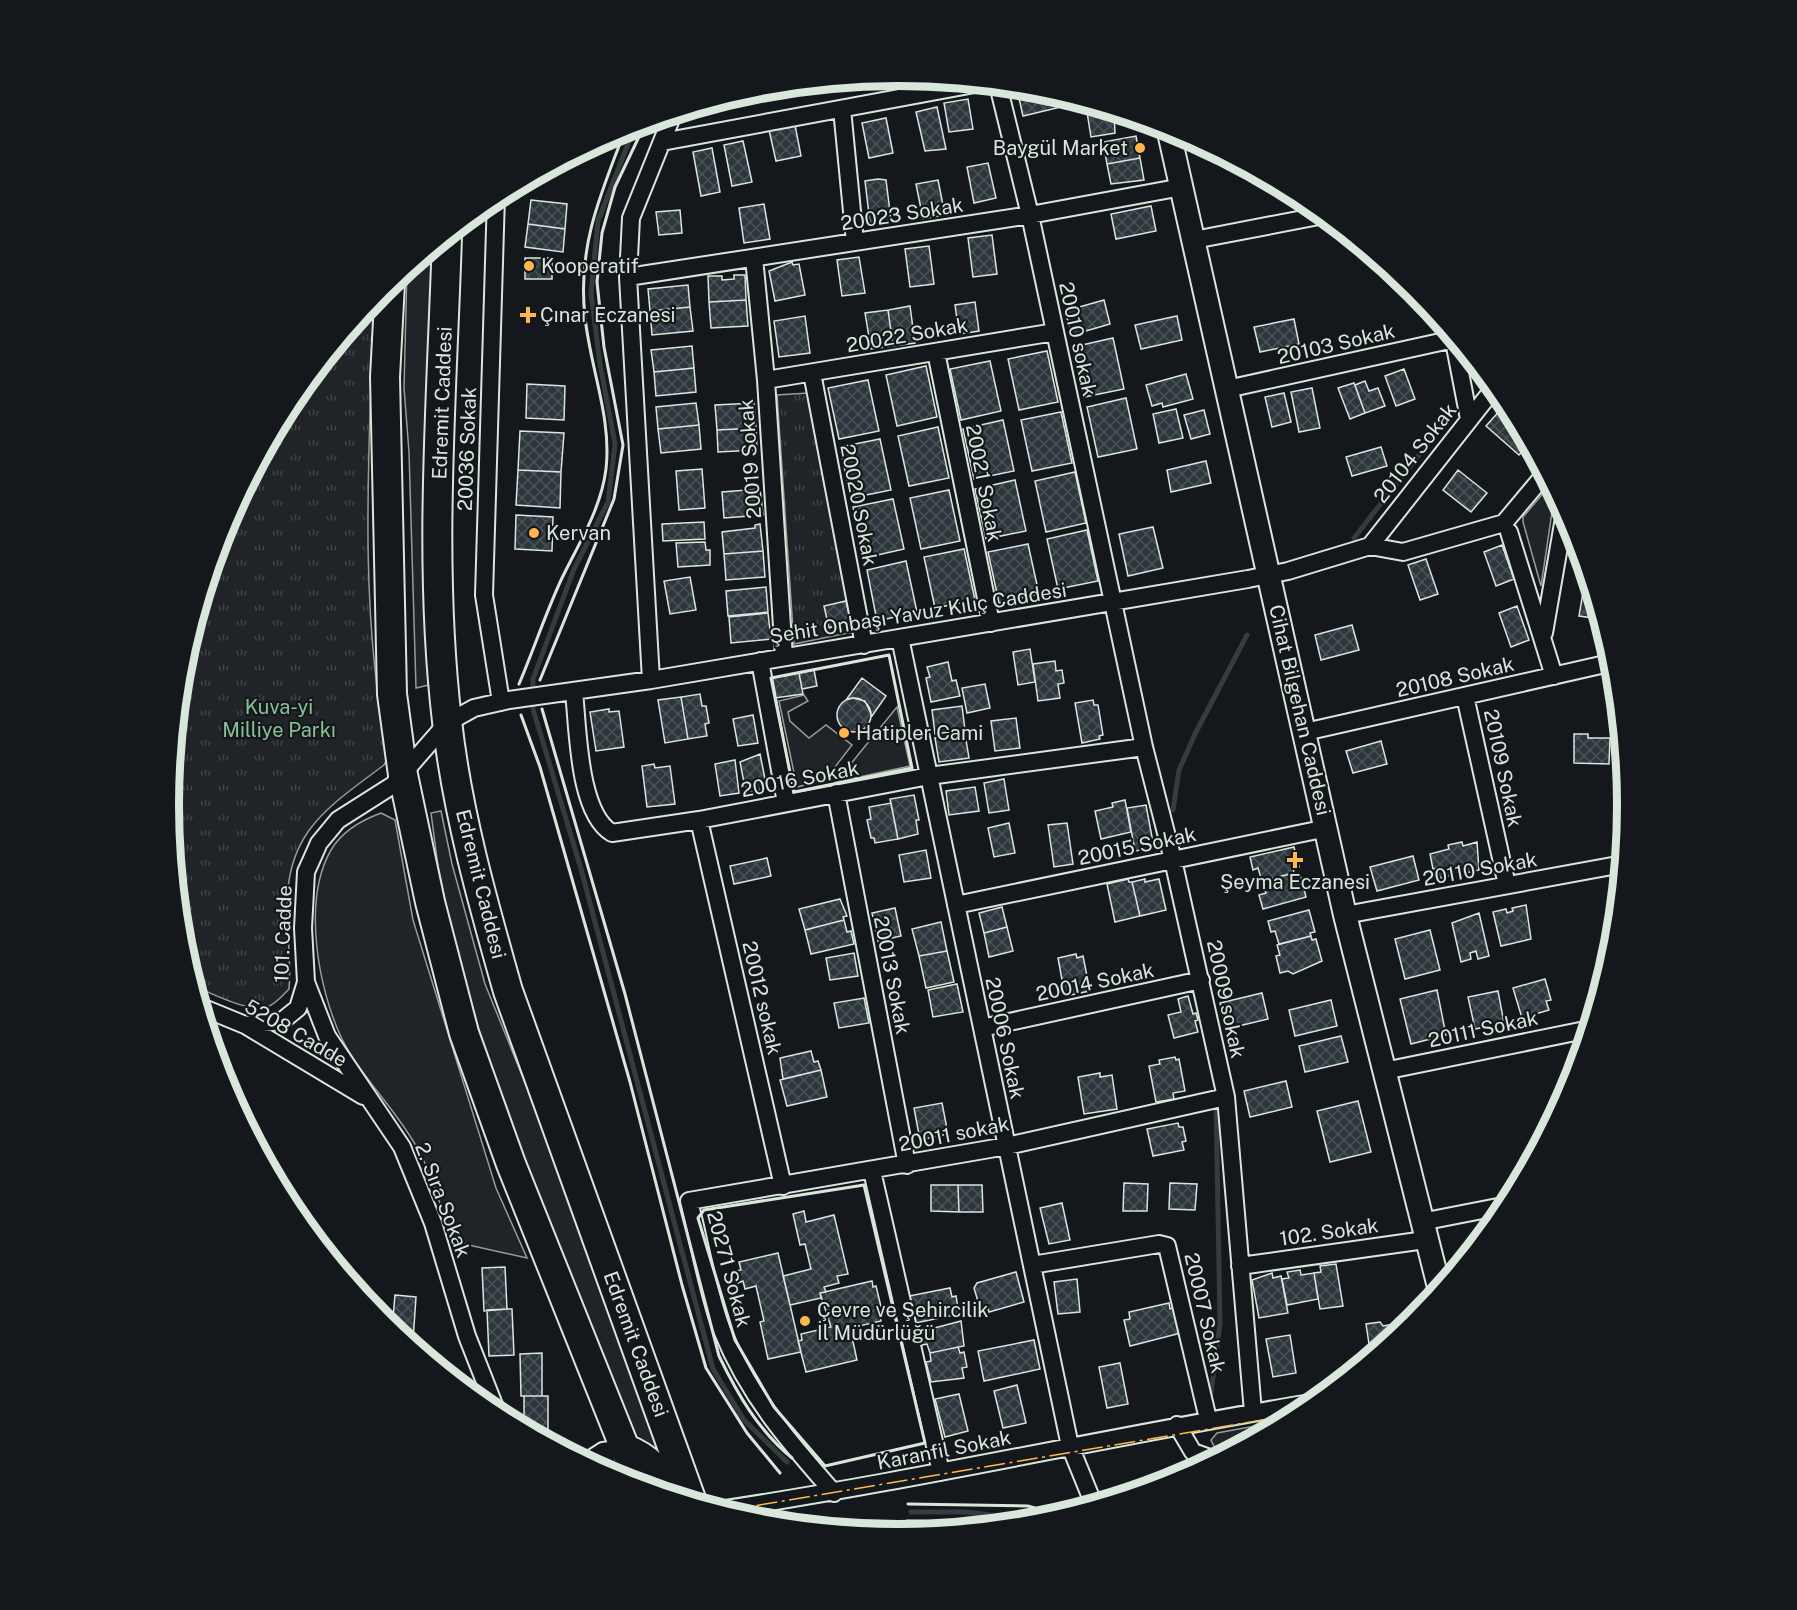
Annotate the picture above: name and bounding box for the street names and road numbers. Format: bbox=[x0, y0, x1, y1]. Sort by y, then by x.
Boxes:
street label: 20023 Sokak bbox=[839, 192, 965, 236]
street label: 20010 sokak bbox=[1054, 280, 1102, 398]
street label: 20022 Sokak bbox=[844, 313, 970, 357]
street label: 20103 Sokak bbox=[1275, 319, 1397, 369]
street label: Edremit Caddesi bbox=[427, 326, 457, 480]
street label: 20036 Sokak bbox=[453, 387, 481, 511]
street label: 20019 Sokak bbox=[734, 398, 766, 520]
street label: 20104 Sokak bbox=[1369, 398, 1461, 508]
street label: 20021 Sokak bbox=[961, 422, 1007, 544]
street label: 20020 Sokak bbox=[835, 442, 883, 568]
street label: Şehit Onbaşı Yavuz Kılıç Caddesi bbox=[768, 578, 1068, 648]
street label: Cihat Bilgehan Caddesi bbox=[1264, 602, 1336, 818]
street label: 20108 Sokak bbox=[1394, 652, 1516, 702]
street label: 20109 Sokak bbox=[1479, 707, 1527, 829]
street label: 20016 Sokak bbox=[739, 756, 861, 802]
street label: Edremit Caddesi bbox=[451, 807, 511, 961]
street label: 20015 Sokak bbox=[1076, 822, 1198, 870]
street label: 20110 Sokak bbox=[1421, 847, 1539, 891]
street label: 101. Cadde bbox=[269, 885, 297, 983]
street label: 20013 Sokak bbox=[869, 914, 915, 1036]
street label: 20009 sokak bbox=[1202, 938, 1250, 1060]
street label: 20012 sokak bbox=[737, 939, 787, 1057]
street label: 20014 Sokak bbox=[1034, 958, 1156, 1006]
street label: 20006 Sokak bbox=[980, 975, 1030, 1101]
street label: 5208 Cadde bbox=[240, 994, 352, 1072]
street label: 20111 Sokak bbox=[1426, 1006, 1540, 1052]
street label: 20011 sokak bbox=[897, 1112, 1011, 1156]
street label: 2. Sıra Sokak bbox=[410, 1139, 476, 1261]
street label: 20271 Sokak bbox=[702, 1208, 756, 1330]
street label: 102. Sokak bbox=[1278, 1213, 1380, 1251]
street label: 20007 Sokak bbox=[1179, 1250, 1231, 1376]
street label: Edremit Caddesi bbox=[599, 1268, 673, 1420]
street label: Karanfil Sokak bbox=[875, 1425, 1013, 1475]

